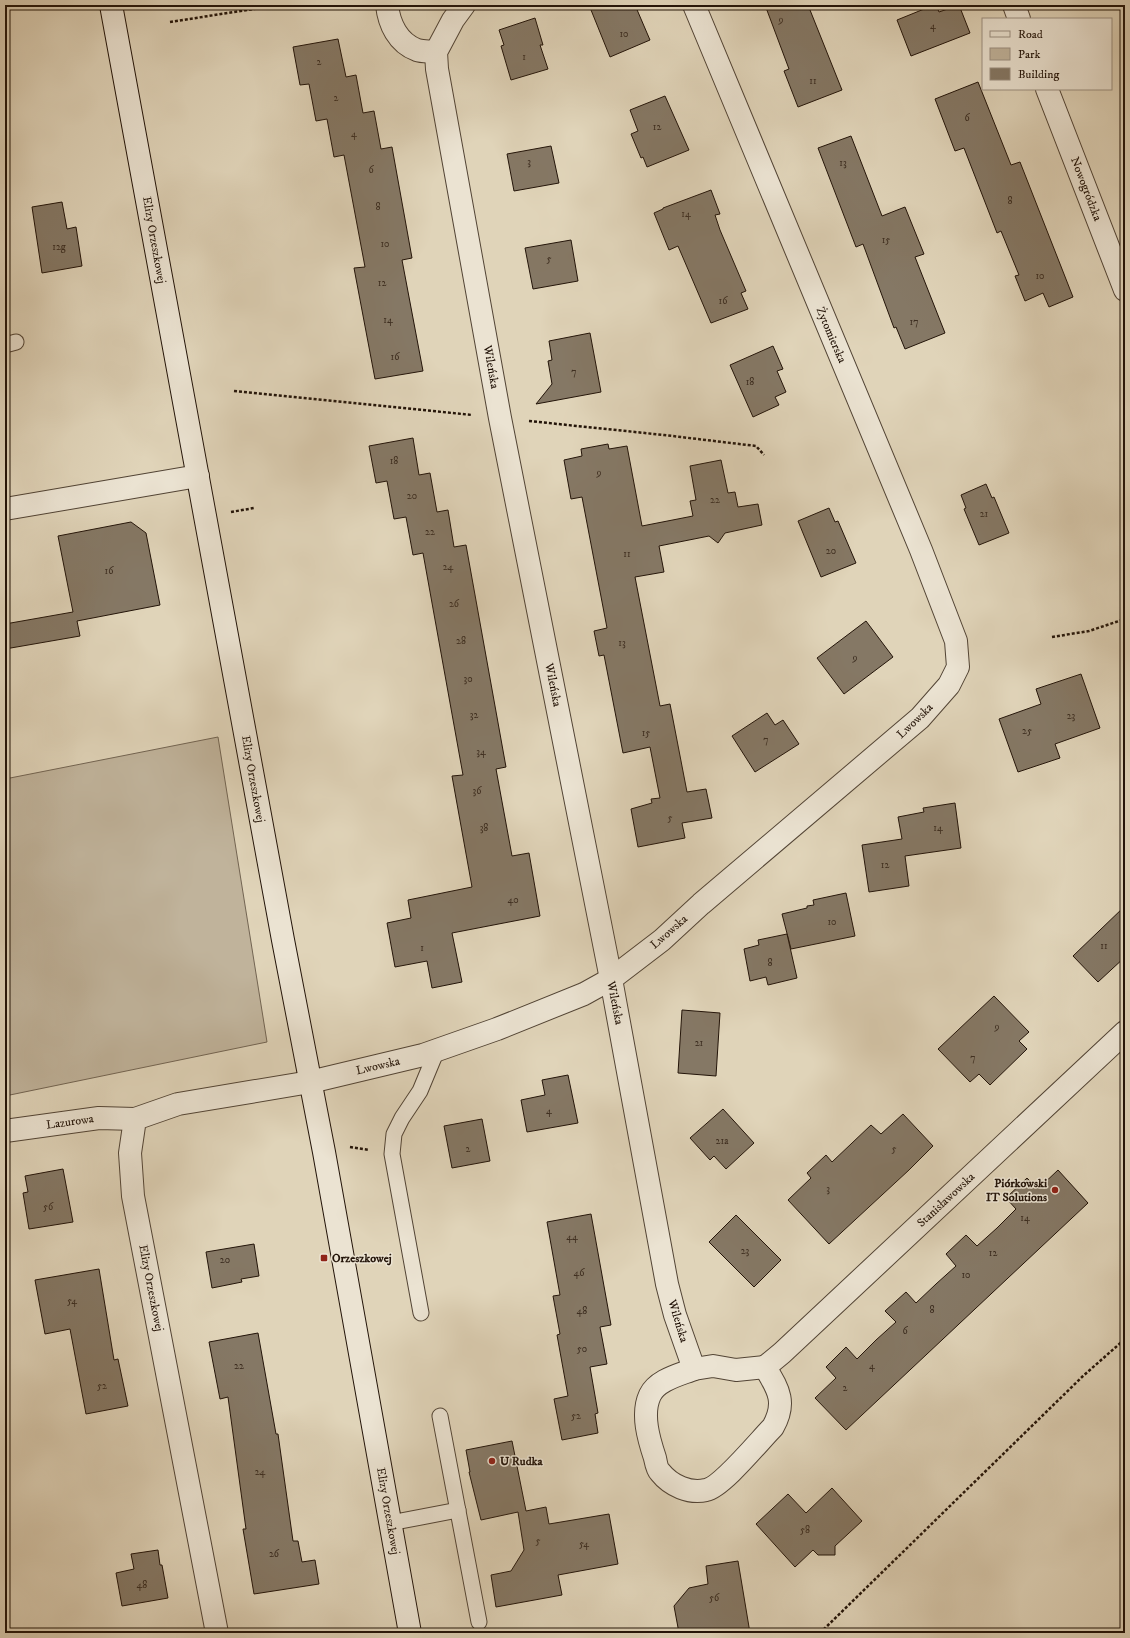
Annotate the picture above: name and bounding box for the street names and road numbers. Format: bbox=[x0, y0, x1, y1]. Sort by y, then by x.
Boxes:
street label: Nowogródzka bbox=[1067, 155, 1105, 224]
street label: Elizy Orzeszkowej bbox=[139, 195, 169, 285]
street label: Żytomierska bbox=[812, 305, 850, 366]
street label: Wileńska bbox=[480, 343, 502, 391]
street label: Wileńska bbox=[541, 661, 565, 709]
street label: Lwowska bbox=[894, 699, 937, 742]
street label: Elizy Orzeszkowej bbox=[238, 734, 268, 824]
street label: Lwowska bbox=[647, 911, 691, 952]
street label: Wileńska bbox=[603, 979, 627, 1027]
street label: Lwowska bbox=[355, 1053, 402, 1078]
street label: Lazurowa bbox=[45, 1111, 96, 1133]
street label: Stanisławowska bbox=[914, 1169, 979, 1231]
street label: Elizy Orzeszkowej bbox=[135, 1243, 167, 1333]
street label: Wileńska bbox=[664, 1297, 692, 1345]
street label: Elizy Orzeszkowej bbox=[373, 1466, 403, 1556]

